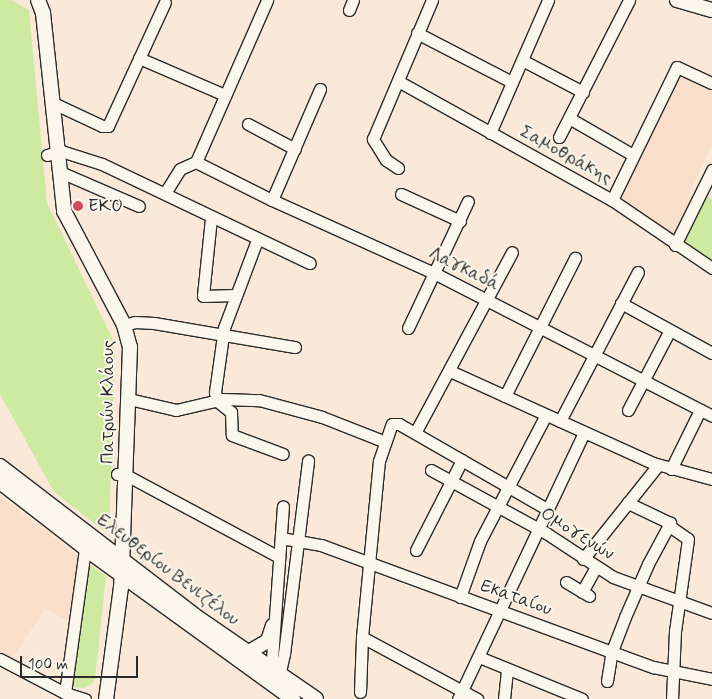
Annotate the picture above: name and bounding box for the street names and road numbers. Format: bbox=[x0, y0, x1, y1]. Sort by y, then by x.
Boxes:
street label: Σαμοθράκης bbox=[516, 121, 616, 189]
street label: Λαγκαδά bbox=[425, 243, 503, 295]
street label: Πατρών Κλάους bbox=[97, 340, 119, 464]
street label: Ομογενών bbox=[536, 503, 618, 565]
street label: Ελευθερίου Βενιζέλου bbox=[93, 509, 243, 631]
street label: Εκαταίου bbox=[477, 575, 555, 621]

